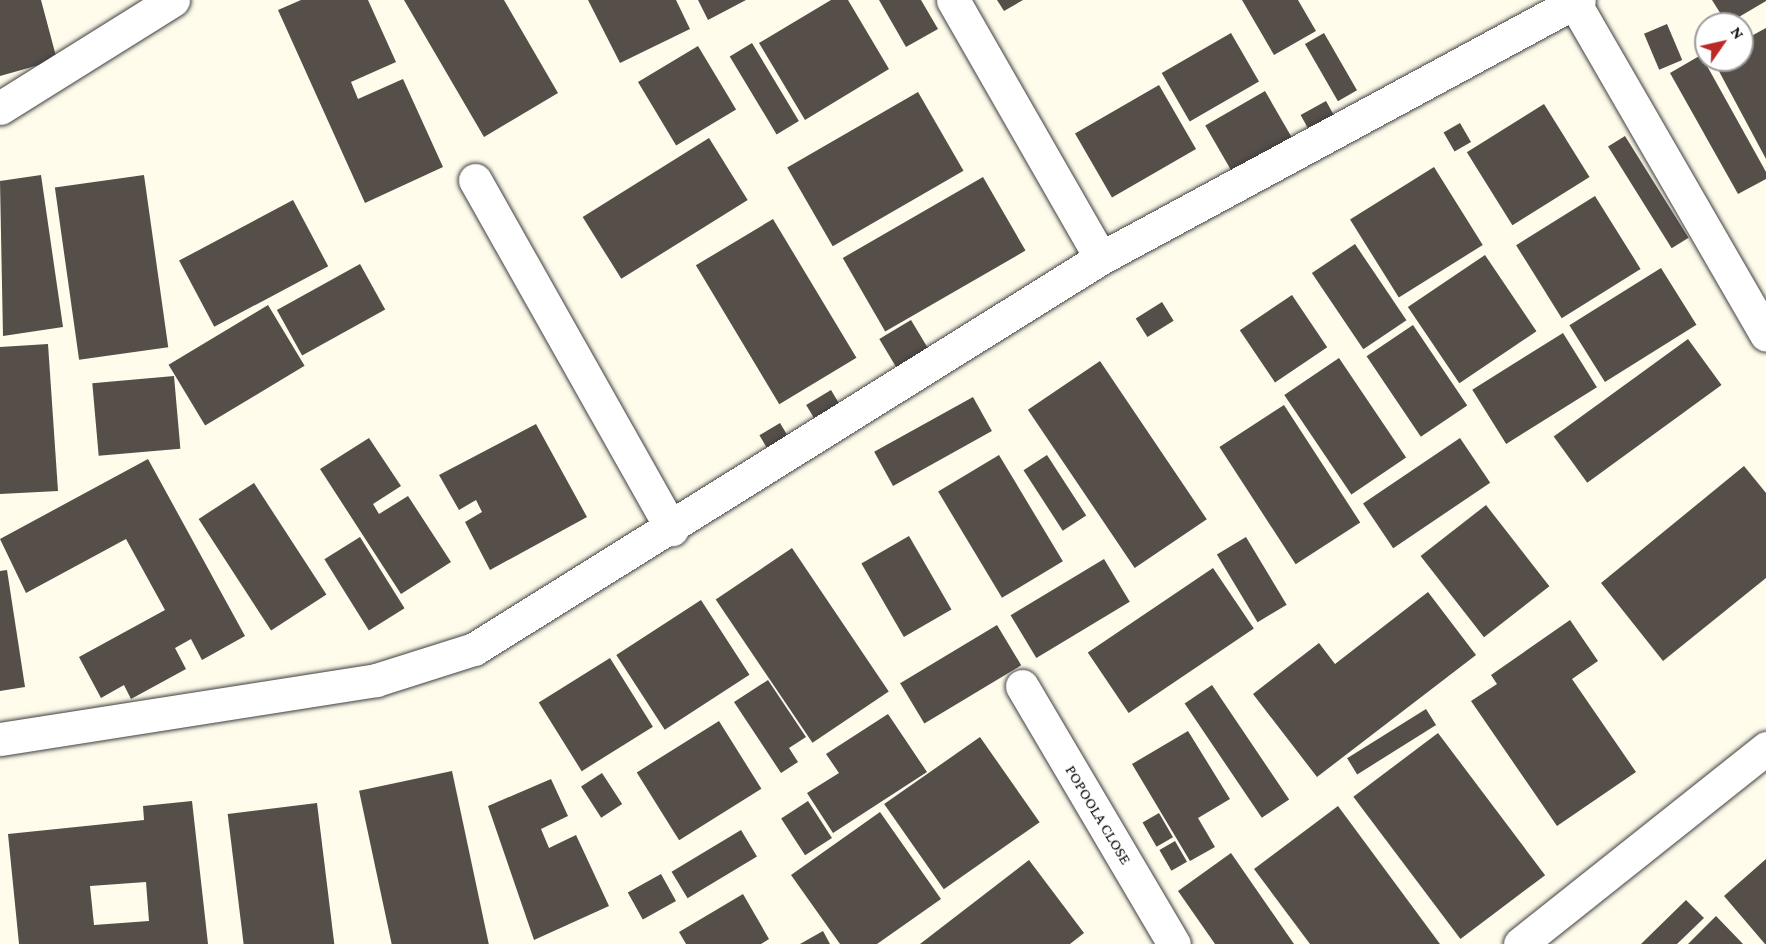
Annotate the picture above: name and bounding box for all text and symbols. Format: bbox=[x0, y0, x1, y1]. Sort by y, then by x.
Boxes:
north arrow bbox=[1694, 12, 1754, 72]
text: N bbox=[1728, 23, 1748, 42]
street label: POPOOLA CLOSE bbox=[1061, 762, 1135, 868]

